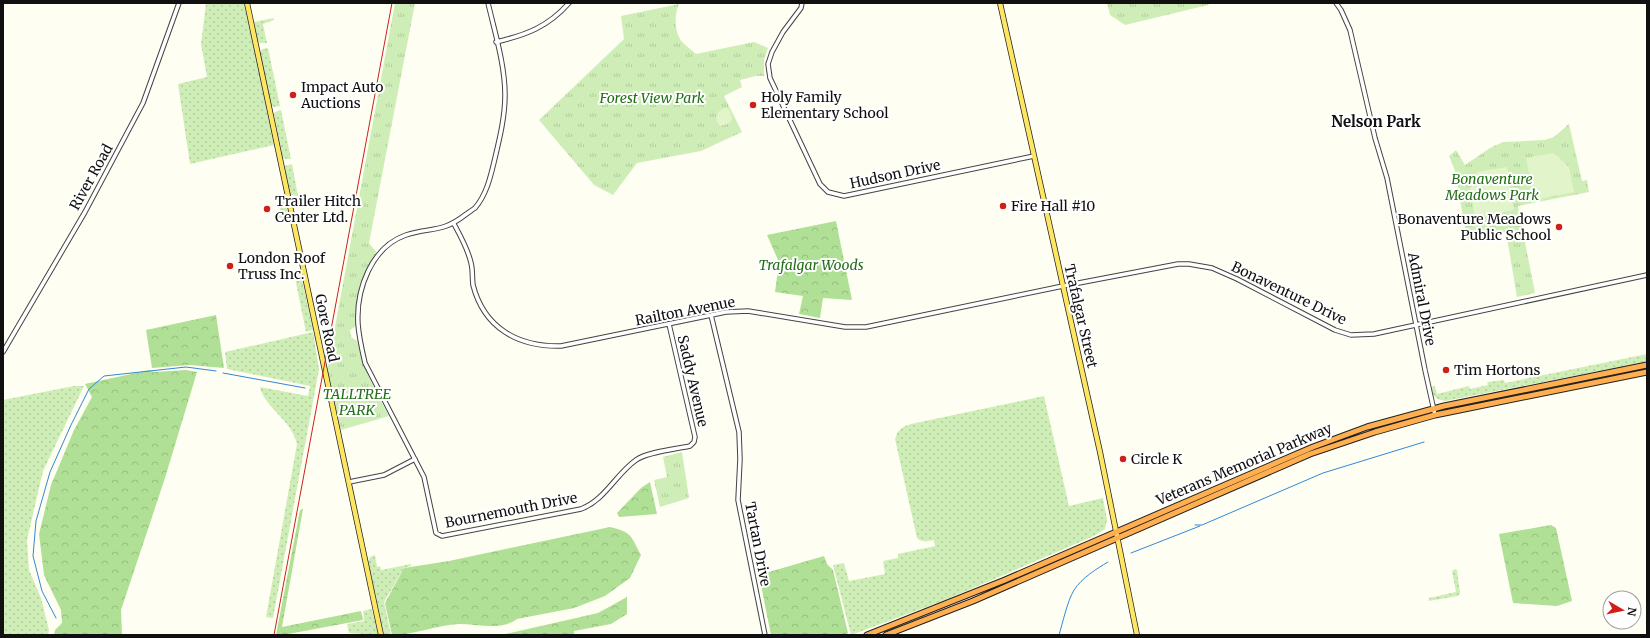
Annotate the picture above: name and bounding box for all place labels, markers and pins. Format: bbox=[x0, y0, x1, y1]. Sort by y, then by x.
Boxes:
place label: Impact Auto Auctions bbox=[300, 78, 383, 112]
place label: Holy Family Elementary School bbox=[761, 88, 889, 122]
marker: Impact Auto Auctions bbox=[288, 90, 298, 100]
marker: Holy Family Elementary School bbox=[748, 100, 758, 110]
place label: Trailer Hitch Center Ltd. bbox=[275, 192, 361, 226]
place label: Fire Hall #10 bbox=[1011, 197, 1095, 215]
marker: Fire Hall #10 bbox=[998, 201, 1008, 211]
marker: Trailer Hitch Center Ltd. bbox=[262, 204, 272, 214]
place label: Bonaventure Meadows Public School bbox=[1398, 210, 1552, 244]
marker: Bonaventure Meadows Public School bbox=[1554, 222, 1564, 232]
place label: London Roof Truss Inc. bbox=[238, 249, 326, 283]
marker: London Roof Truss Inc. bbox=[225, 261, 235, 271]
place label: Tim Hortons bbox=[1454, 361, 1541, 379]
marker: Tim Hortons bbox=[1441, 365, 1451, 375]
place label: Circle K bbox=[1131, 450, 1183, 468]
marker: Circle K bbox=[1118, 454, 1128, 464]

